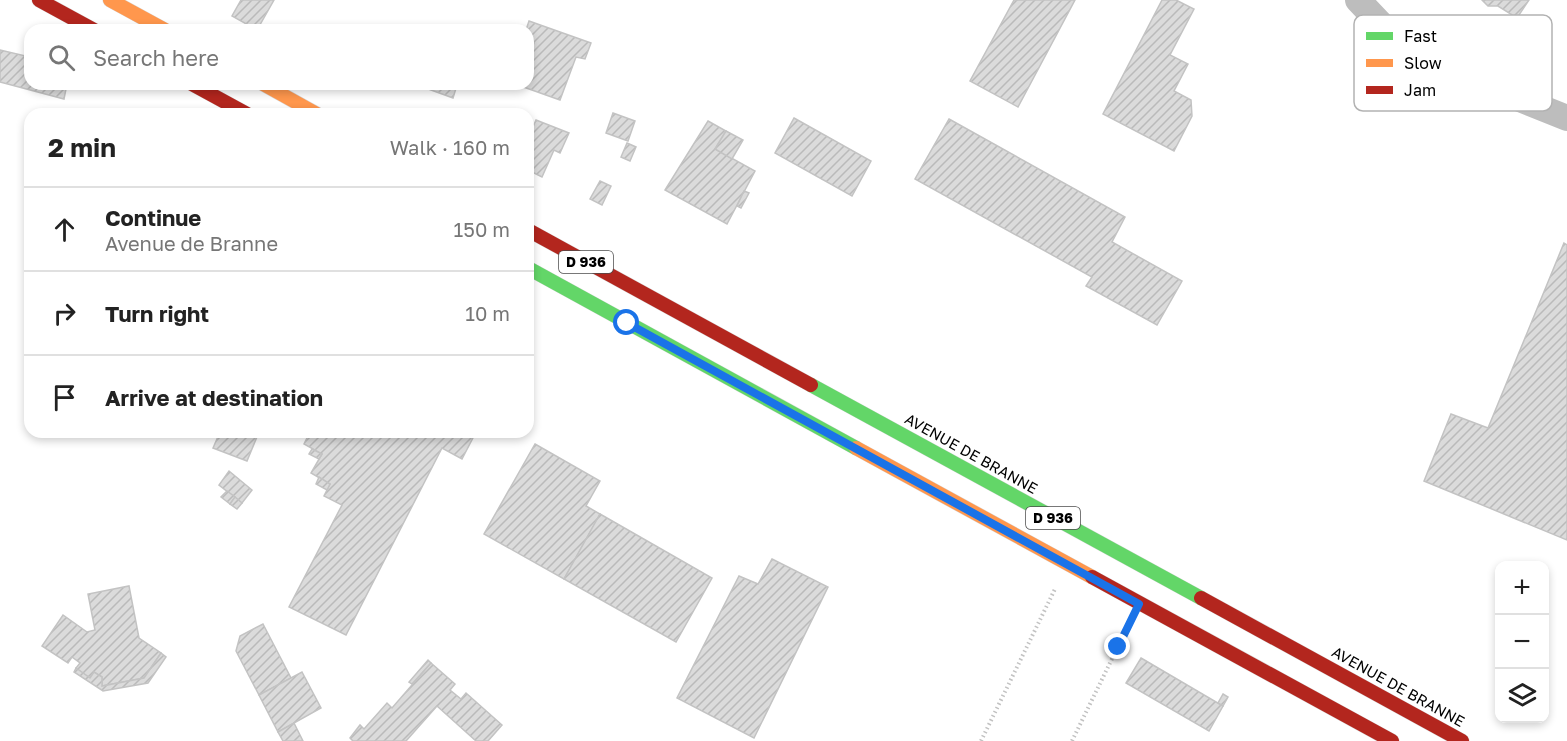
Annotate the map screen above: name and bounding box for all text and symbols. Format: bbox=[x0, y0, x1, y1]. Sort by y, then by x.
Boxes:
legend bbox=[1354, 15, 1552, 111]
search box bbox=[24, 24, 534, 90]
text: Fast bbox=[1404, 26, 1437, 46]
icon: search bbox=[45, 41, 78, 74]
text: Search here bbox=[93, 44, 219, 71]
text: Slow bbox=[1404, 53, 1442, 73]
text: Jam bbox=[1404, 80, 1436, 100]
text: 2 min bbox=[48, 132, 116, 163]
text: Walk · 160 m bbox=[390, 135, 510, 159]
text: Continue bbox=[105, 204, 201, 231]
icon: ahead bbox=[48, 213, 81, 246]
text: 150 m bbox=[454, 217, 510, 241]
text: Avenue de Branne bbox=[105, 231, 278, 255]
road number: D 936 bbox=[559, 251, 613, 273]
icon: right bbox=[48, 297, 81, 330]
text: Turn right bbox=[105, 300, 209, 327]
text: 10 m bbox=[465, 301, 510, 325]
route start bbox=[613, 309, 639, 335]
icon: arrive bbox=[48, 381, 81, 414]
text: Arrive at destination bbox=[105, 384, 323, 411]
street label: AVENUE DE BRANNE bbox=[902, 409, 1041, 497]
road number: D 936 bbox=[1026, 507, 1080, 529]
map controls bbox=[1495, 561, 1549, 723]
button: + bbox=[1495, 561, 1549, 615]
button: − bbox=[1495, 615, 1549, 669]
route end bbox=[1104, 633, 1130, 659]
street label: AVENUE DE BRANNE bbox=[1329, 642, 1468, 730]
button: layers bbox=[1495, 669, 1549, 723]

